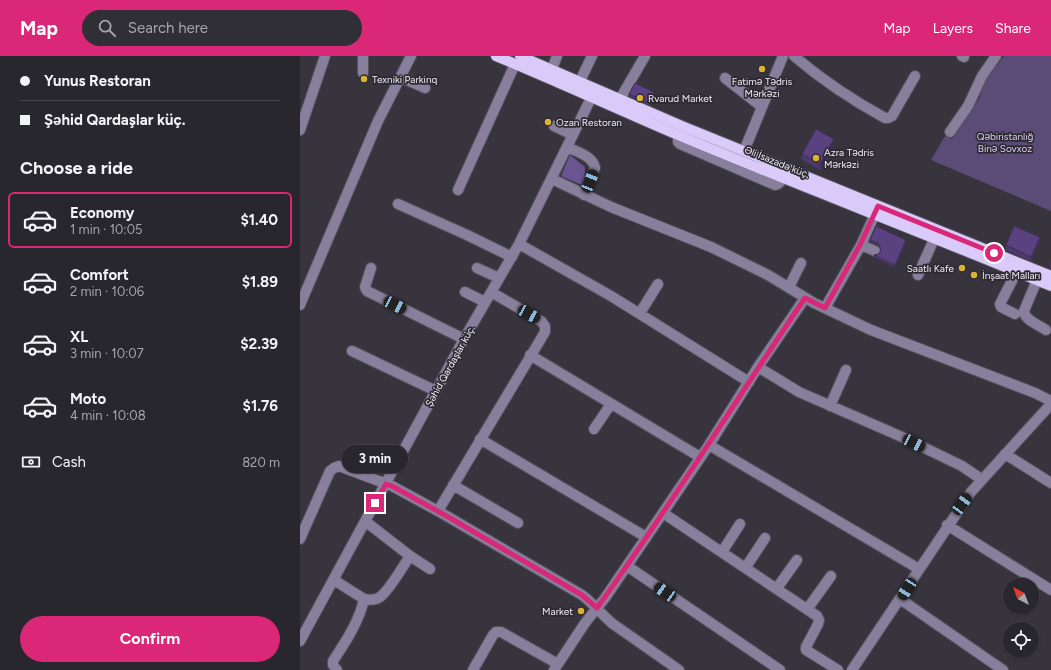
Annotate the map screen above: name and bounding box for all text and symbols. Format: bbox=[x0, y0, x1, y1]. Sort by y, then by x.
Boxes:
search box bbox=[82, 10, 362, 46]
text: Map bbox=[20, 17, 58, 40]
icon: search bbox=[96, 17, 118, 39]
text: Search here bbox=[128, 19, 208, 37]
text: Map bbox=[883, 20, 911, 37]
text: Layers bbox=[933, 20, 973, 37]
text: Share bbox=[995, 20, 1031, 37]
marker: Fatimə Tədris Mərkəzi bbox=[757, 64, 767, 74]
text: Yunus Restoran bbox=[44, 72, 151, 90]
place label: Texniki Parkinq bbox=[372, 73, 438, 86]
marker: Texniki Parkinq bbox=[359, 74, 369, 84]
place label: Fatimə Tədris Mərkəzi bbox=[732, 75, 793, 100]
place label: Rvarud Market bbox=[648, 92, 713, 105]
marker: Rvarud Market bbox=[635, 93, 645, 103]
text: Şəhid Qardaşlar küç. bbox=[44, 111, 186, 129]
place label: Ozan Restoran bbox=[556, 116, 622, 129]
marker: Ozan Restoran bbox=[543, 117, 553, 127]
park label: Qəbiristanlığ Binə Sovxoz bbox=[977, 130, 1033, 155]
street label: Əli İsazadə küç. bbox=[743, 143, 811, 181]
place label: Azra Tədris Mərkəzi bbox=[824, 146, 874, 171]
marker: Azra Tədris Mərkəzi bbox=[811, 153, 821, 163]
text: Choose a ride bbox=[20, 157, 133, 179]
car bbox=[580, 168, 600, 194]
icon: car bbox=[22, 202, 58, 238]
text: Economy bbox=[70, 204, 135, 222]
text: $1.40 bbox=[240, 211, 278, 229]
text: 1 min · 10:05 bbox=[70, 222, 142, 237]
route start bbox=[985, 244, 1003, 262]
place label: Saatlı Kafe bbox=[907, 262, 955, 275]
marker: Saatlı Kafe bbox=[957, 263, 967, 273]
icon: car bbox=[22, 264, 58, 300]
text: Comfort bbox=[70, 266, 129, 284]
place label: İnşaat Malları bbox=[982, 269, 1040, 282]
marker: İnşaat Malları bbox=[969, 270, 979, 280]
text: $1.89 bbox=[242, 273, 278, 291]
text: 2 min · 10:06 bbox=[70, 284, 144, 299]
car bbox=[382, 294, 408, 316]
car bbox=[516, 303, 542, 325]
street label: Şəhid Qardaşlar küç. bbox=[422, 323, 478, 409]
icon: car bbox=[22, 326, 58, 362]
text: XL bbox=[70, 328, 88, 346]
text: $2.39 bbox=[240, 335, 278, 353]
text: 3 min · 10:07 bbox=[70, 346, 144, 361]
icon: car bbox=[22, 388, 58, 424]
text: Moto bbox=[70, 390, 106, 408]
text: $1.76 bbox=[243, 397, 278, 415]
text: 4 min · 10:08 bbox=[70, 408, 146, 423]
car bbox=[901, 432, 927, 454]
callout: 3 min bbox=[342, 445, 408, 473]
icon: cash bbox=[20, 451, 42, 473]
text: 3 min bbox=[359, 451, 391, 466]
text: Cash bbox=[52, 453, 86, 471]
text: 820 m bbox=[242, 455, 280, 470]
car bbox=[950, 491, 974, 517]
route end bbox=[366, 494, 384, 512]
car bbox=[895, 576, 919, 602]
north arrow bbox=[1003, 578, 1039, 614]
map controls bbox=[1003, 578, 1039, 658]
car bbox=[652, 580, 678, 604]
place label: Market bbox=[542, 605, 573, 618]
marker: Market bbox=[576, 606, 586, 616]
button: Confirm bbox=[20, 616, 280, 662]
button: locate bbox=[1003, 622, 1039, 658]

